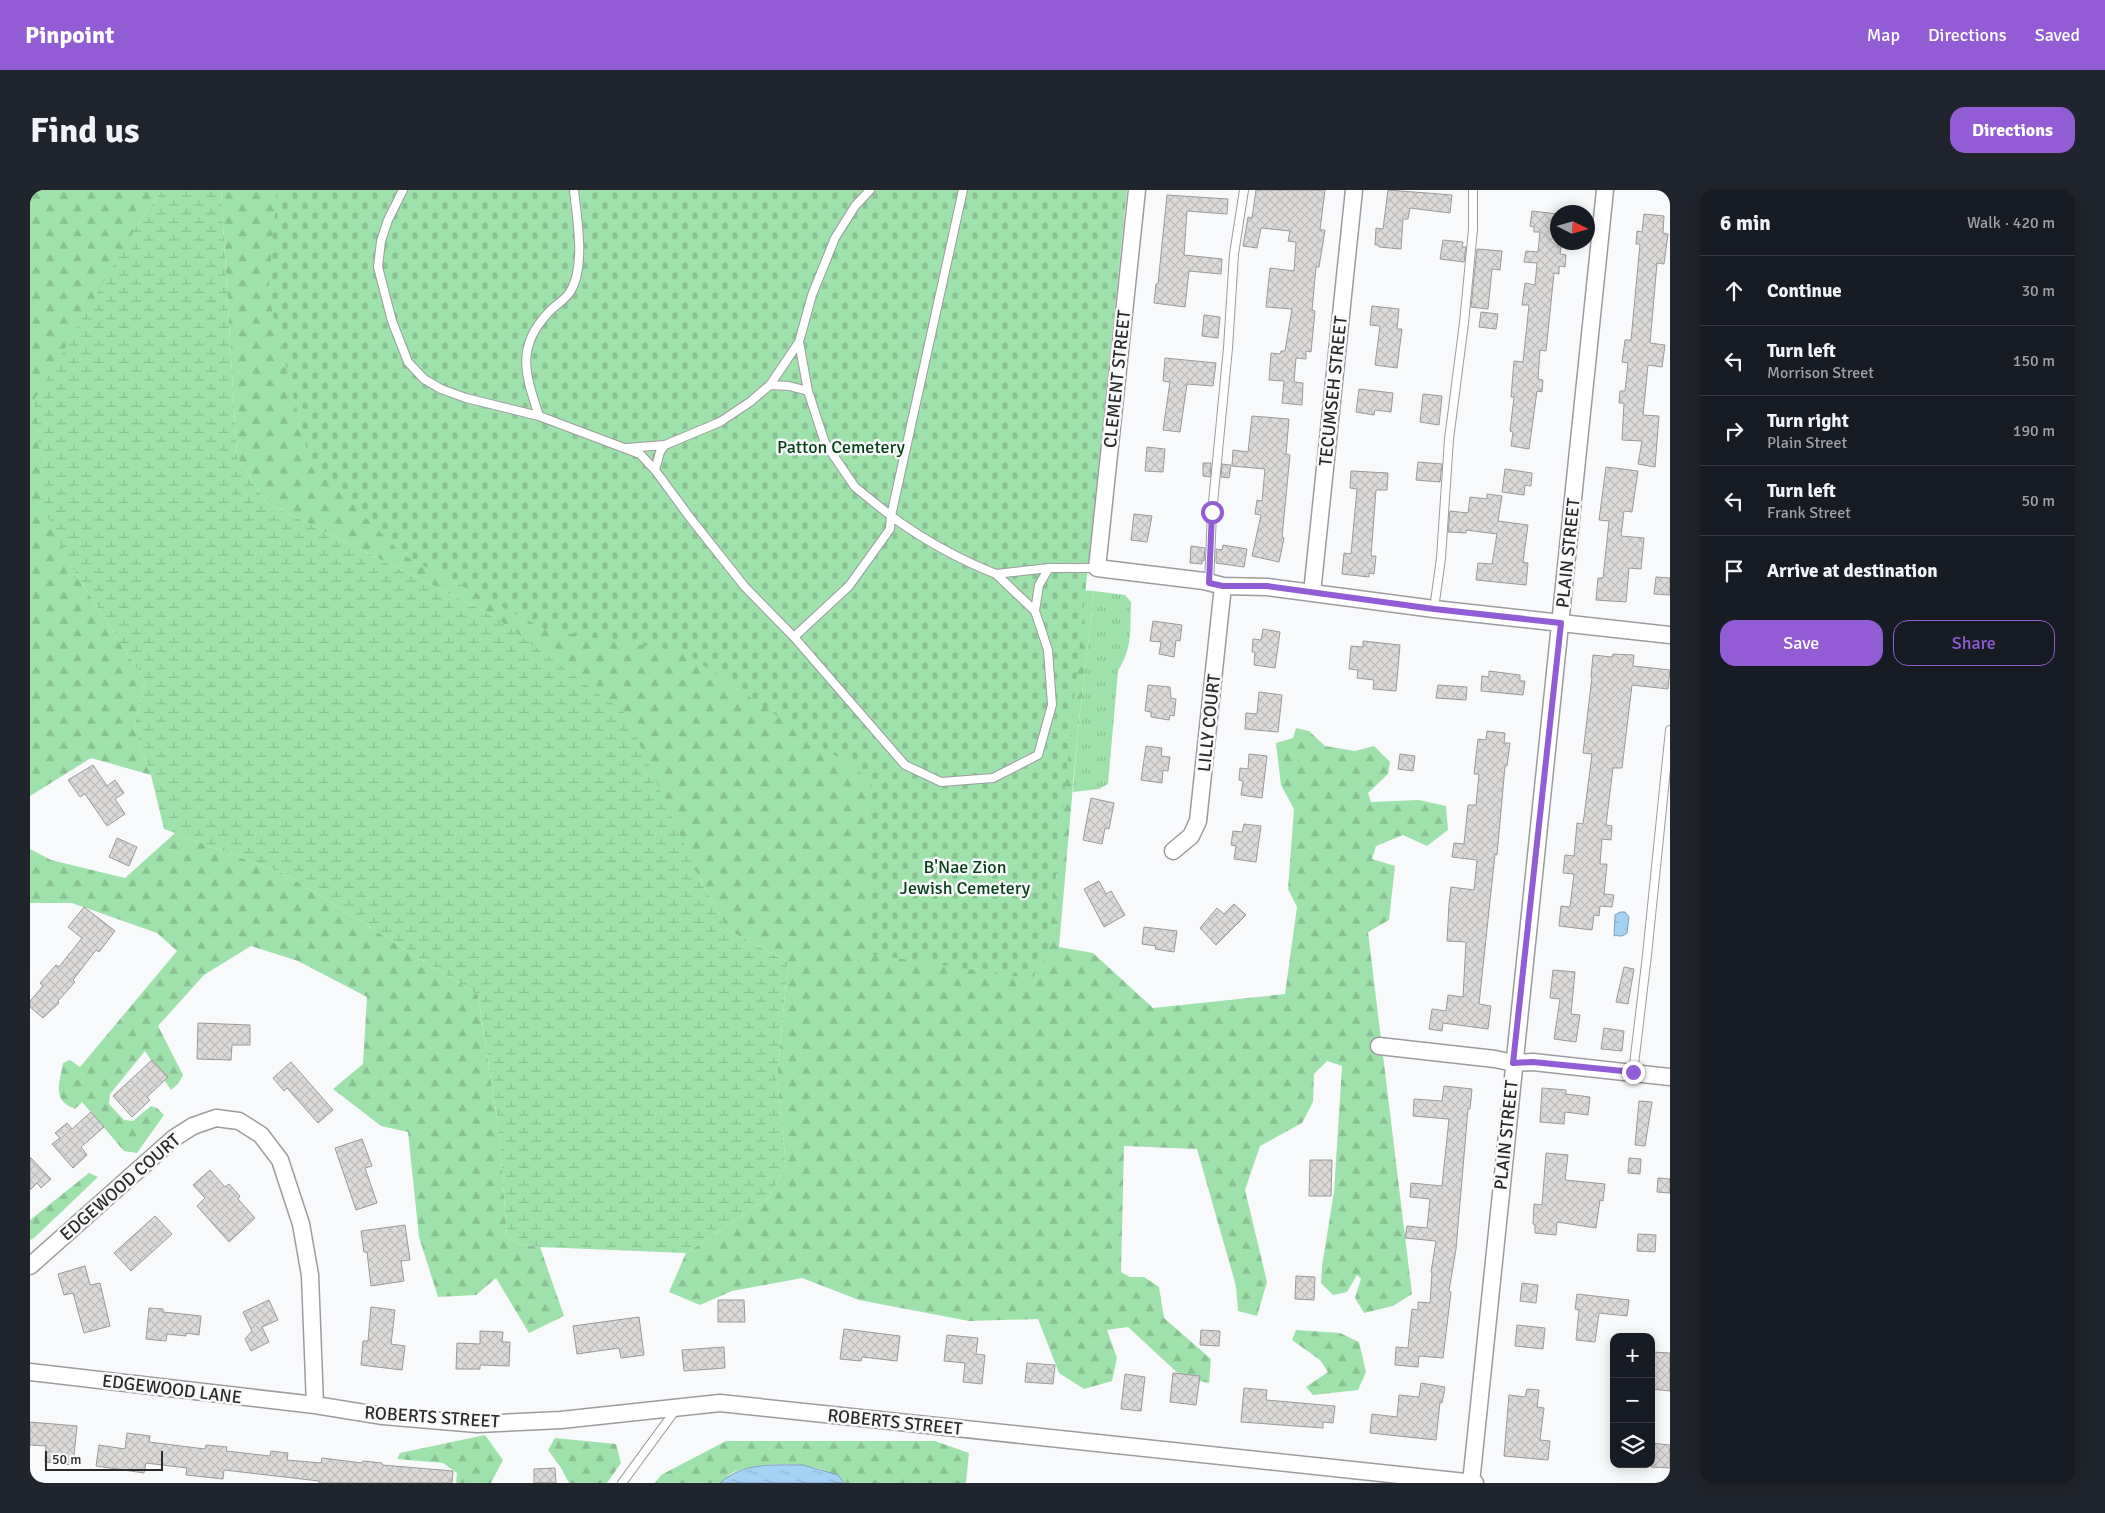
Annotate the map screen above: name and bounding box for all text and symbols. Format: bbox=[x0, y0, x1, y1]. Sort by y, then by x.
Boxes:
text: Pinpoint bbox=[25, 20, 114, 50]
text: Map bbox=[1867, 24, 1900, 46]
text: Directions bbox=[1928, 24, 2007, 46]
text: Saved bbox=[2035, 24, 2080, 46]
button: Directions bbox=[1950, 107, 2075, 153]
text: Find us bbox=[30, 109, 140, 152]
north arrow bbox=[1550, 205, 1595, 250]
text: 6 min bbox=[1720, 210, 1771, 236]
text: Walk · 420 m bbox=[1967, 213, 2055, 233]
icon: ahead bbox=[1720, 277, 1748, 305]
text: Continue bbox=[1767, 279, 1842, 303]
text: 30 m bbox=[2021, 281, 2055, 301]
street label: CLEMENT STREET bbox=[1099, 309, 1135, 449]
street label: TECUMSEH STREET bbox=[1314, 315, 1352, 467]
text: Turn left bbox=[1767, 339, 1836, 363]
icon: left bbox=[1720, 347, 1748, 375]
text: 150 m bbox=[2013, 351, 2055, 371]
text: Morrison Street bbox=[1767, 363, 1874, 383]
text: Turn right bbox=[1767, 409, 1849, 433]
icon: right bbox=[1720, 417, 1748, 445]
text: 190 m bbox=[2013, 421, 2055, 441]
text: Plain Street bbox=[1767, 433, 1847, 453]
park label: Patton Cemetery bbox=[777, 436, 906, 458]
text: Turn left bbox=[1767, 479, 1836, 503]
icon: left bbox=[1720, 487, 1748, 515]
text: 50 m bbox=[2021, 491, 2055, 511]
street label: PLAIN STREET bbox=[1551, 497, 1585, 609]
route start bbox=[1201, 501, 1224, 524]
text: Frank Street bbox=[1767, 503, 1851, 523]
icon: arrive bbox=[1720, 557, 1748, 585]
text: Arrive at destination bbox=[1767, 559, 1938, 583]
button: Save bbox=[1720, 620, 1883, 666]
button: Share bbox=[1893, 620, 2055, 666]
street label: LILLY COURT bbox=[1193, 673, 1225, 773]
park label: B'Nae Zion Jewish Cemetery bbox=[900, 856, 1031, 899]
route end bbox=[1622, 1061, 1645, 1084]
street label: PLAIN STREET bbox=[1489, 1079, 1523, 1191]
street label: EDGEWOOD COURT bbox=[55, 1129, 185, 1245]
map controls bbox=[1610, 1333, 1655, 1468]
button: + bbox=[1610, 1333, 1655, 1378]
street label: EDGEWOOD LANE bbox=[101, 1370, 243, 1408]
button: − bbox=[1610, 1378, 1655, 1423]
street label: ROBERTS STREET bbox=[364, 1401, 500, 1433]
street label: ROBERTS STREET bbox=[827, 1404, 964, 1440]
button: layers bbox=[1610, 1423, 1655, 1468]
scale bar bbox=[45, 1448, 162, 1471]
text: 50 m bbox=[52, 1451, 81, 1468]

